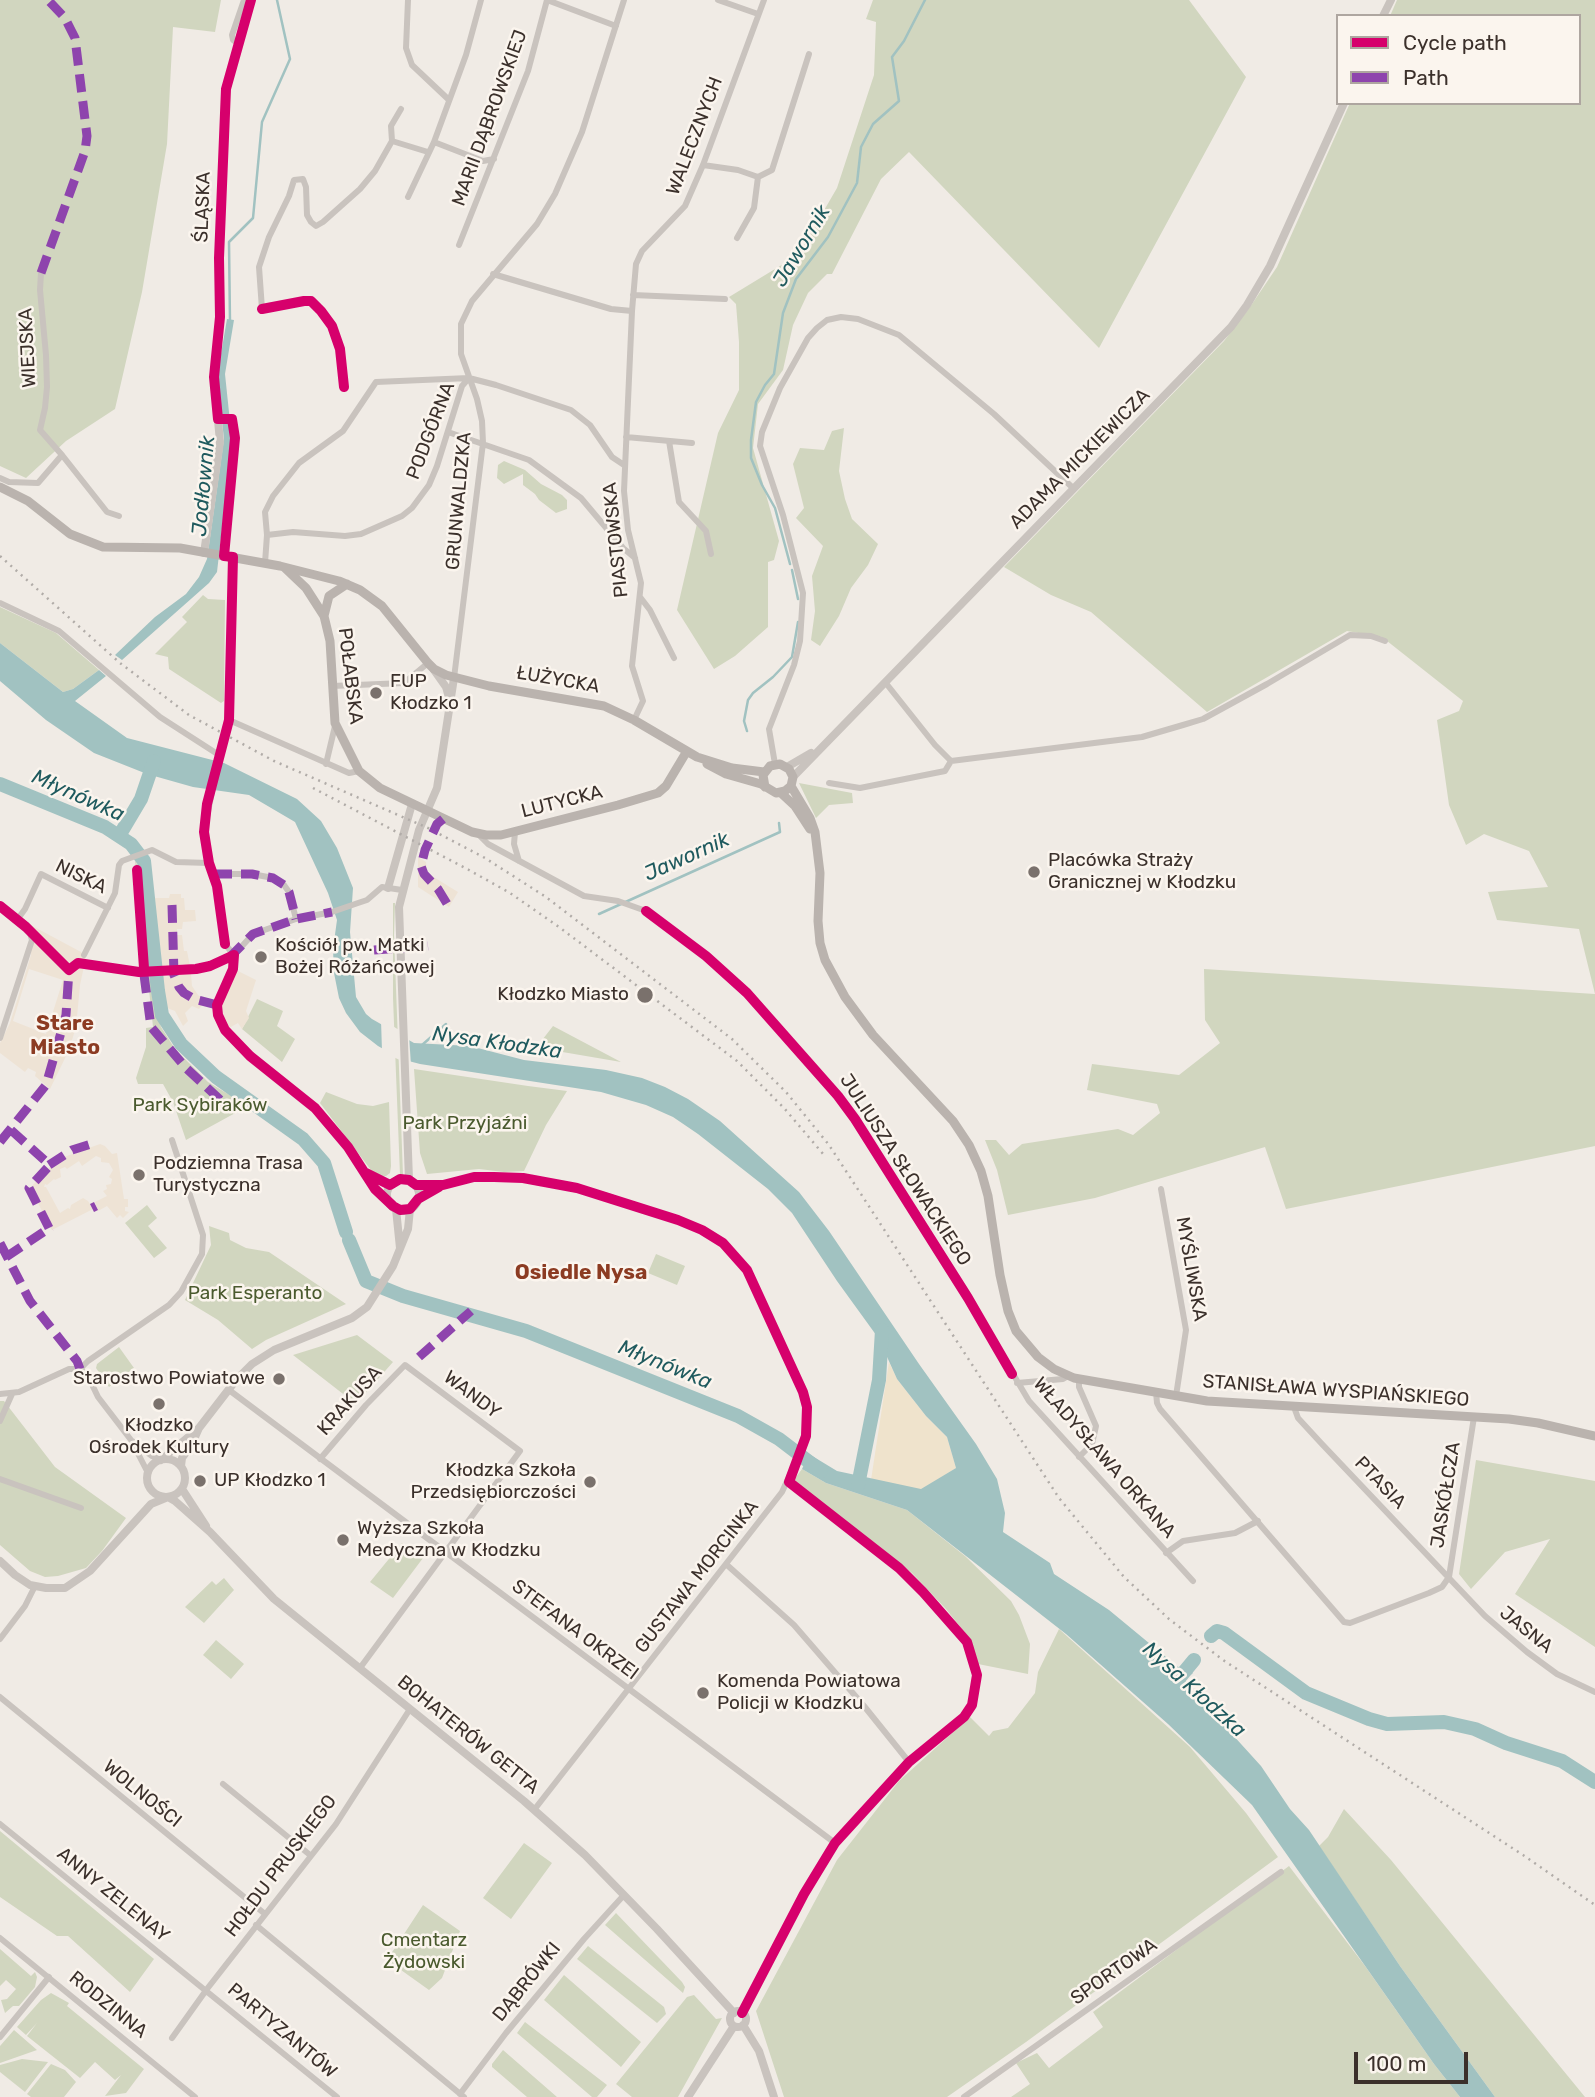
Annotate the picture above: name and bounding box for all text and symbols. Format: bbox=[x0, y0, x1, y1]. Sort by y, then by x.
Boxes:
legend bbox=[1336, 14, 1581, 105]
street label: MARII DĄBROWSKIEJ bbox=[448, 27, 532, 209]
text: Cycle path bbox=[1403, 30, 1507, 55]
text: Path bbox=[1403, 65, 1449, 90]
street label: WALECZNYCH bbox=[662, 74, 728, 198]
street label: ŚLĄSKA bbox=[190, 171, 216, 243]
water label: Jawornik bbox=[768, 201, 836, 291]
street label: WIEJSKA bbox=[15, 307, 41, 389]
street label: PODGÓRNA bbox=[402, 379, 460, 483]
street label: ADAMA MICKIEWICZA bbox=[1005, 384, 1155, 534]
street label: GRUNWALDZKA bbox=[442, 431, 476, 571]
water label: Jodłownik bbox=[187, 435, 221, 537]
street label: PIASTOWSKA bbox=[599, 481, 633, 599]
street label: POŁABSKA bbox=[333, 626, 367, 726]
street label: ŁUŻYCKA bbox=[515, 662, 601, 698]
place label: FUP Kłodzko 1 bbox=[390, 671, 472, 715]
marker: FUP Kłodzko 1 bbox=[368, 685, 384, 701]
water label: Młynówka bbox=[28, 764, 128, 828]
street label: LUTYCKA bbox=[519, 781, 605, 823]
water label: Jawornik bbox=[640, 827, 734, 887]
place label: Placówka Straży Granicznej w Kłodzku bbox=[1048, 850, 1236, 894]
street label: NISKA bbox=[52, 855, 110, 899]
marker: Placówka Straży Granicznej w Kłodzku bbox=[1026, 864, 1042, 880]
place label: Kościół pw. Matki Bożej Różańcowej bbox=[275, 935, 435, 979]
marker: Kościół pw. Matki Bożej Różańcowej bbox=[253, 949, 269, 965]
place label: Kłodzko Miasto bbox=[497, 984, 629, 1006]
marker: Kłodzko Miasto bbox=[635, 985, 655, 1005]
district label: Stare Miasto bbox=[30, 1011, 100, 1061]
water label: Nysa Kłodzka bbox=[431, 1021, 563, 1065]
street label: JULIUSZA SŁOWACKIEGO bbox=[834, 1070, 976, 1270]
park label: Park Sybiraków bbox=[132, 1095, 268, 1117]
park label: Park Przyjaźni bbox=[403, 1113, 527, 1135]
place label: Podziemna Trasa Turystyczna bbox=[153, 1153, 303, 1197]
marker: Podziemna Trasa Turystyczna bbox=[131, 1167, 147, 1183]
street label: MYŚLIWSKA bbox=[1171, 1215, 1211, 1323]
district label: Osiedle Nysa bbox=[515, 1260, 647, 1286]
park label: Park Esperanto bbox=[188, 1283, 322, 1305]
water label: Młynówka bbox=[615, 1335, 715, 1395]
street label: KRAKUSA bbox=[313, 1362, 387, 1440]
street label: WANDY bbox=[439, 1366, 505, 1424]
place label: Starostwo Powiatowe bbox=[73, 1368, 265, 1390]
street label: STANISŁAWA WYSPIAŃSKIEGO bbox=[1202, 1370, 1470, 1412]
marker: Starostwo Powiatowe bbox=[271, 1371, 287, 1387]
street label: WŁADYSŁAWA ORKANA bbox=[1028, 1373, 1180, 1543]
marker: Kłodzko Ośrodek Kultury bbox=[151, 1396, 167, 1412]
place label: Kłodzko Ośrodek Kultury bbox=[89, 1415, 229, 1459]
street label: JASKÓŁCZA bbox=[1426, 1440, 1466, 1550]
street label: PTASIA bbox=[1350, 1452, 1410, 1514]
place label: Kłodzka Szkoła Przedsiębiorczości bbox=[411, 1460, 576, 1504]
place label: UP Kłodzko 1 bbox=[214, 1470, 326, 1492]
marker: UP Kłodzko 1 bbox=[192, 1473, 208, 1489]
marker: Kłodzka Szkoła Przedsiębiorczości bbox=[582, 1474, 598, 1490]
street label: GUSTAWA MORCINKA bbox=[630, 1496, 764, 1658]
place label: Wyższa Szkoła Medyczna w Kłodzku bbox=[357, 1518, 541, 1562]
marker: Wyższa Szkoła Medyczna w Kłodzku bbox=[335, 1532, 351, 1548]
street label: STEFANA OKRZEI bbox=[507, 1575, 643, 1685]
street label: JASNA bbox=[1495, 1602, 1557, 1658]
water label: Nysa Kłodzka bbox=[1137, 1637, 1251, 1743]
street label: BOHATERÓW GETTA bbox=[393, 1671, 543, 1799]
place label: Komenda Powiatowa Policji w Kłodzku bbox=[717, 1671, 901, 1715]
marker: Komenda Powiatowa Policji w Kłodzku bbox=[695, 1685, 711, 1701]
street label: WOLNOŚCI bbox=[98, 1755, 186, 1833]
street label: HOŁDU PRUSKIEGO bbox=[220, 1790, 342, 1942]
street label: ANNY ZELENAY bbox=[52, 1843, 174, 1947]
park label: Cmentarz Żydowski bbox=[381, 1930, 467, 1974]
street label: SPORTOWA bbox=[1066, 1934, 1162, 2010]
street label: DĄBRÓWKI bbox=[488, 1938, 566, 2026]
street label: RODZINNA bbox=[64, 1967, 152, 2043]
street label: PARTYZANTÓW bbox=[223, 1979, 341, 2083]
scale bar bbox=[1357, 2038, 1471, 2082]
text: 100 m bbox=[1367, 2051, 1426, 2076]

